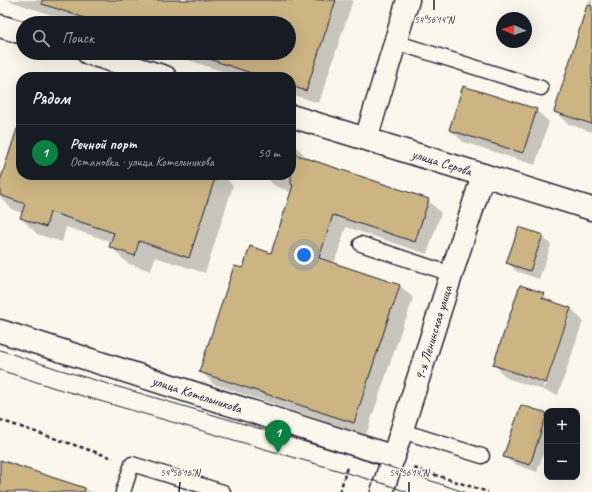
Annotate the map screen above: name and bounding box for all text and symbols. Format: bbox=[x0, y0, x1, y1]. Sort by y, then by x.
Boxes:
north arrow bbox=[496, 12, 532, 48]
text: 54°56'14"N bbox=[414, 13, 456, 26]
search box bbox=[16, 16, 296, 60]
icon: search bbox=[30, 27, 52, 49]
text: Поиск bbox=[62, 29, 94, 48]
text: Рядом bbox=[32, 88, 70, 109]
text: Речной порт bbox=[70, 135, 137, 154]
text: 1 bbox=[42, 145, 48, 161]
text: 50 m bbox=[258, 145, 280, 161]
street label: улица Серова bbox=[409, 145, 475, 180]
text: Остановка · улица Котельникова bbox=[70, 154, 214, 170]
your location bbox=[294, 245, 314, 265]
street label: 9-я Ленинская улица bbox=[411, 282, 456, 382]
street label: улица Котельникова bbox=[149, 372, 245, 417]
map controls bbox=[544, 408, 580, 480]
button: + bbox=[544, 408, 580, 444]
pin: 1 bbox=[265, 420, 291, 453]
button: − bbox=[544, 444, 580, 480]
text: 54°56'16"N bbox=[160, 466, 202, 479]
text: 54°56'14"N bbox=[389, 466, 431, 479]

